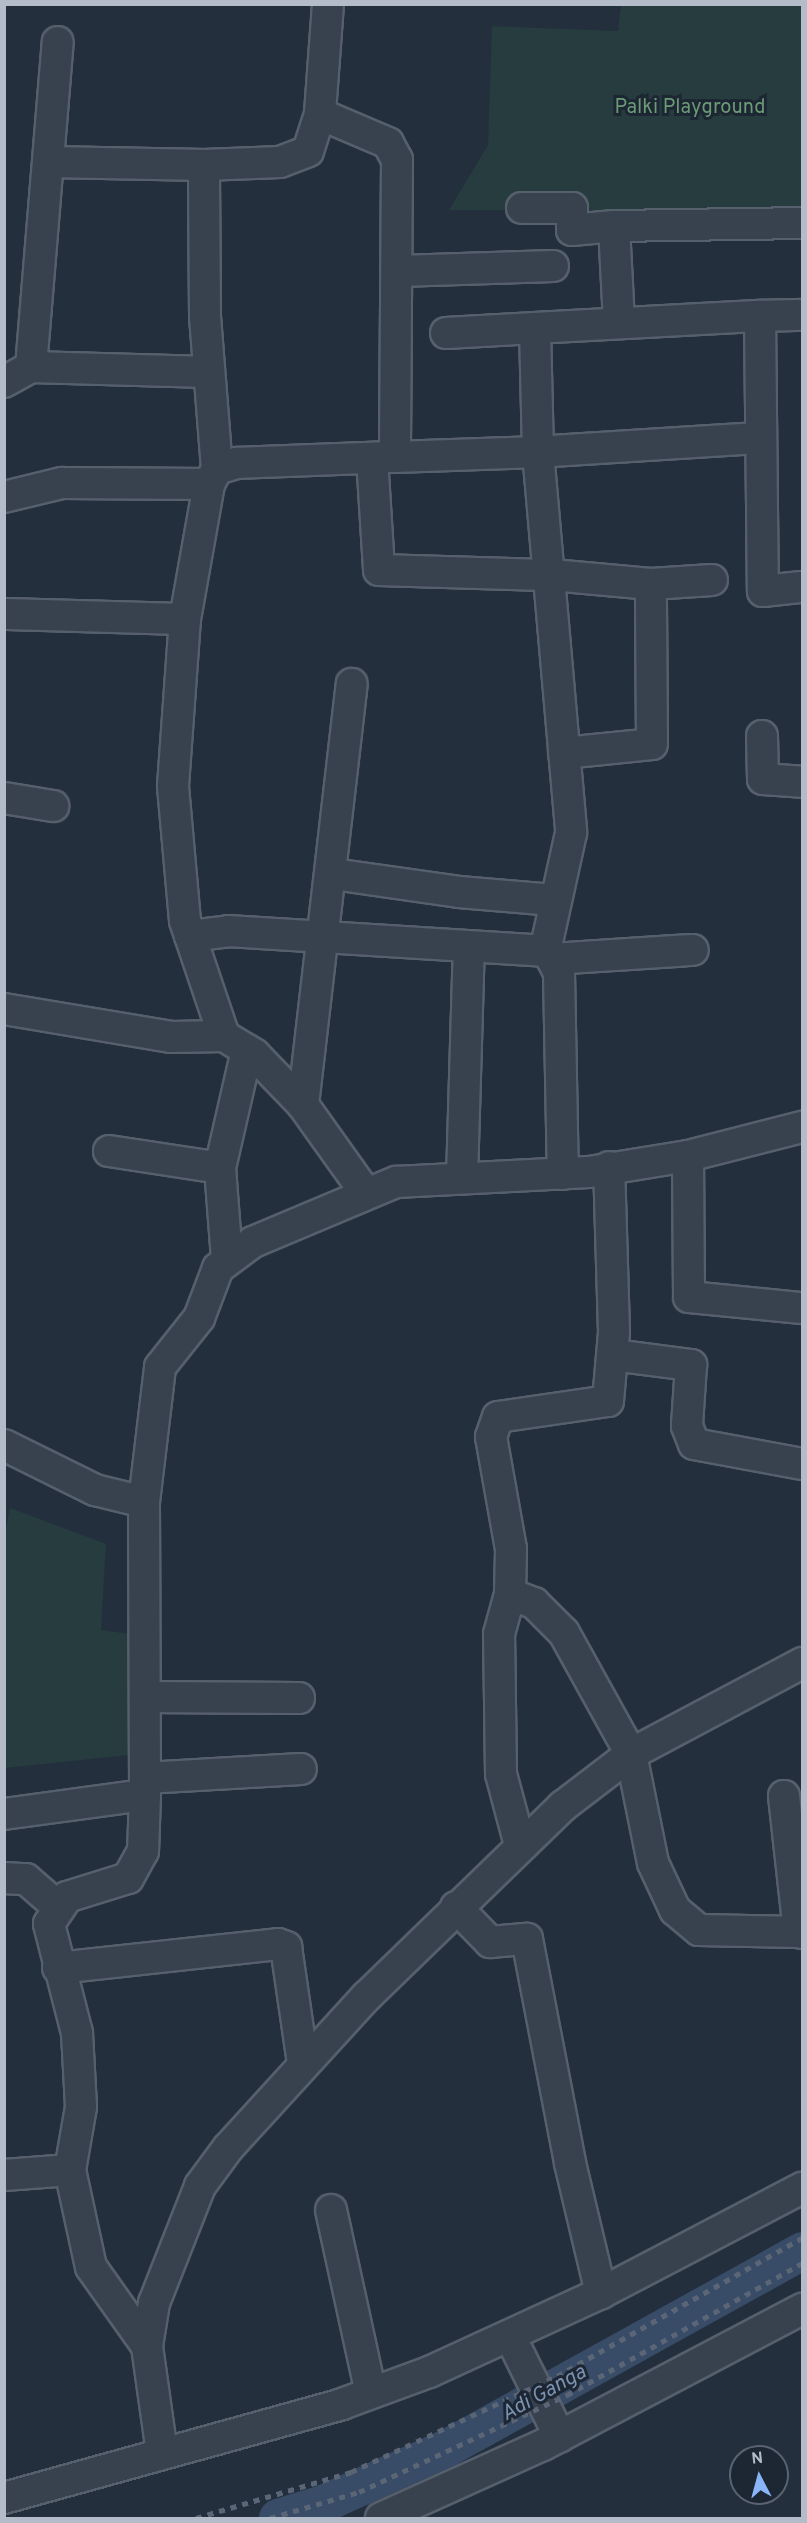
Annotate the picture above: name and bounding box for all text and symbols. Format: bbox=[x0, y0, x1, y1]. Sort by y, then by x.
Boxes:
park label: Palki Playground bbox=[614, 96, 766, 120]
water label: Adi Ganga bbox=[497, 2360, 591, 2428]
north arrow bbox=[729, 2445, 789, 2505]
text: N bbox=[751, 2449, 764, 2470]

